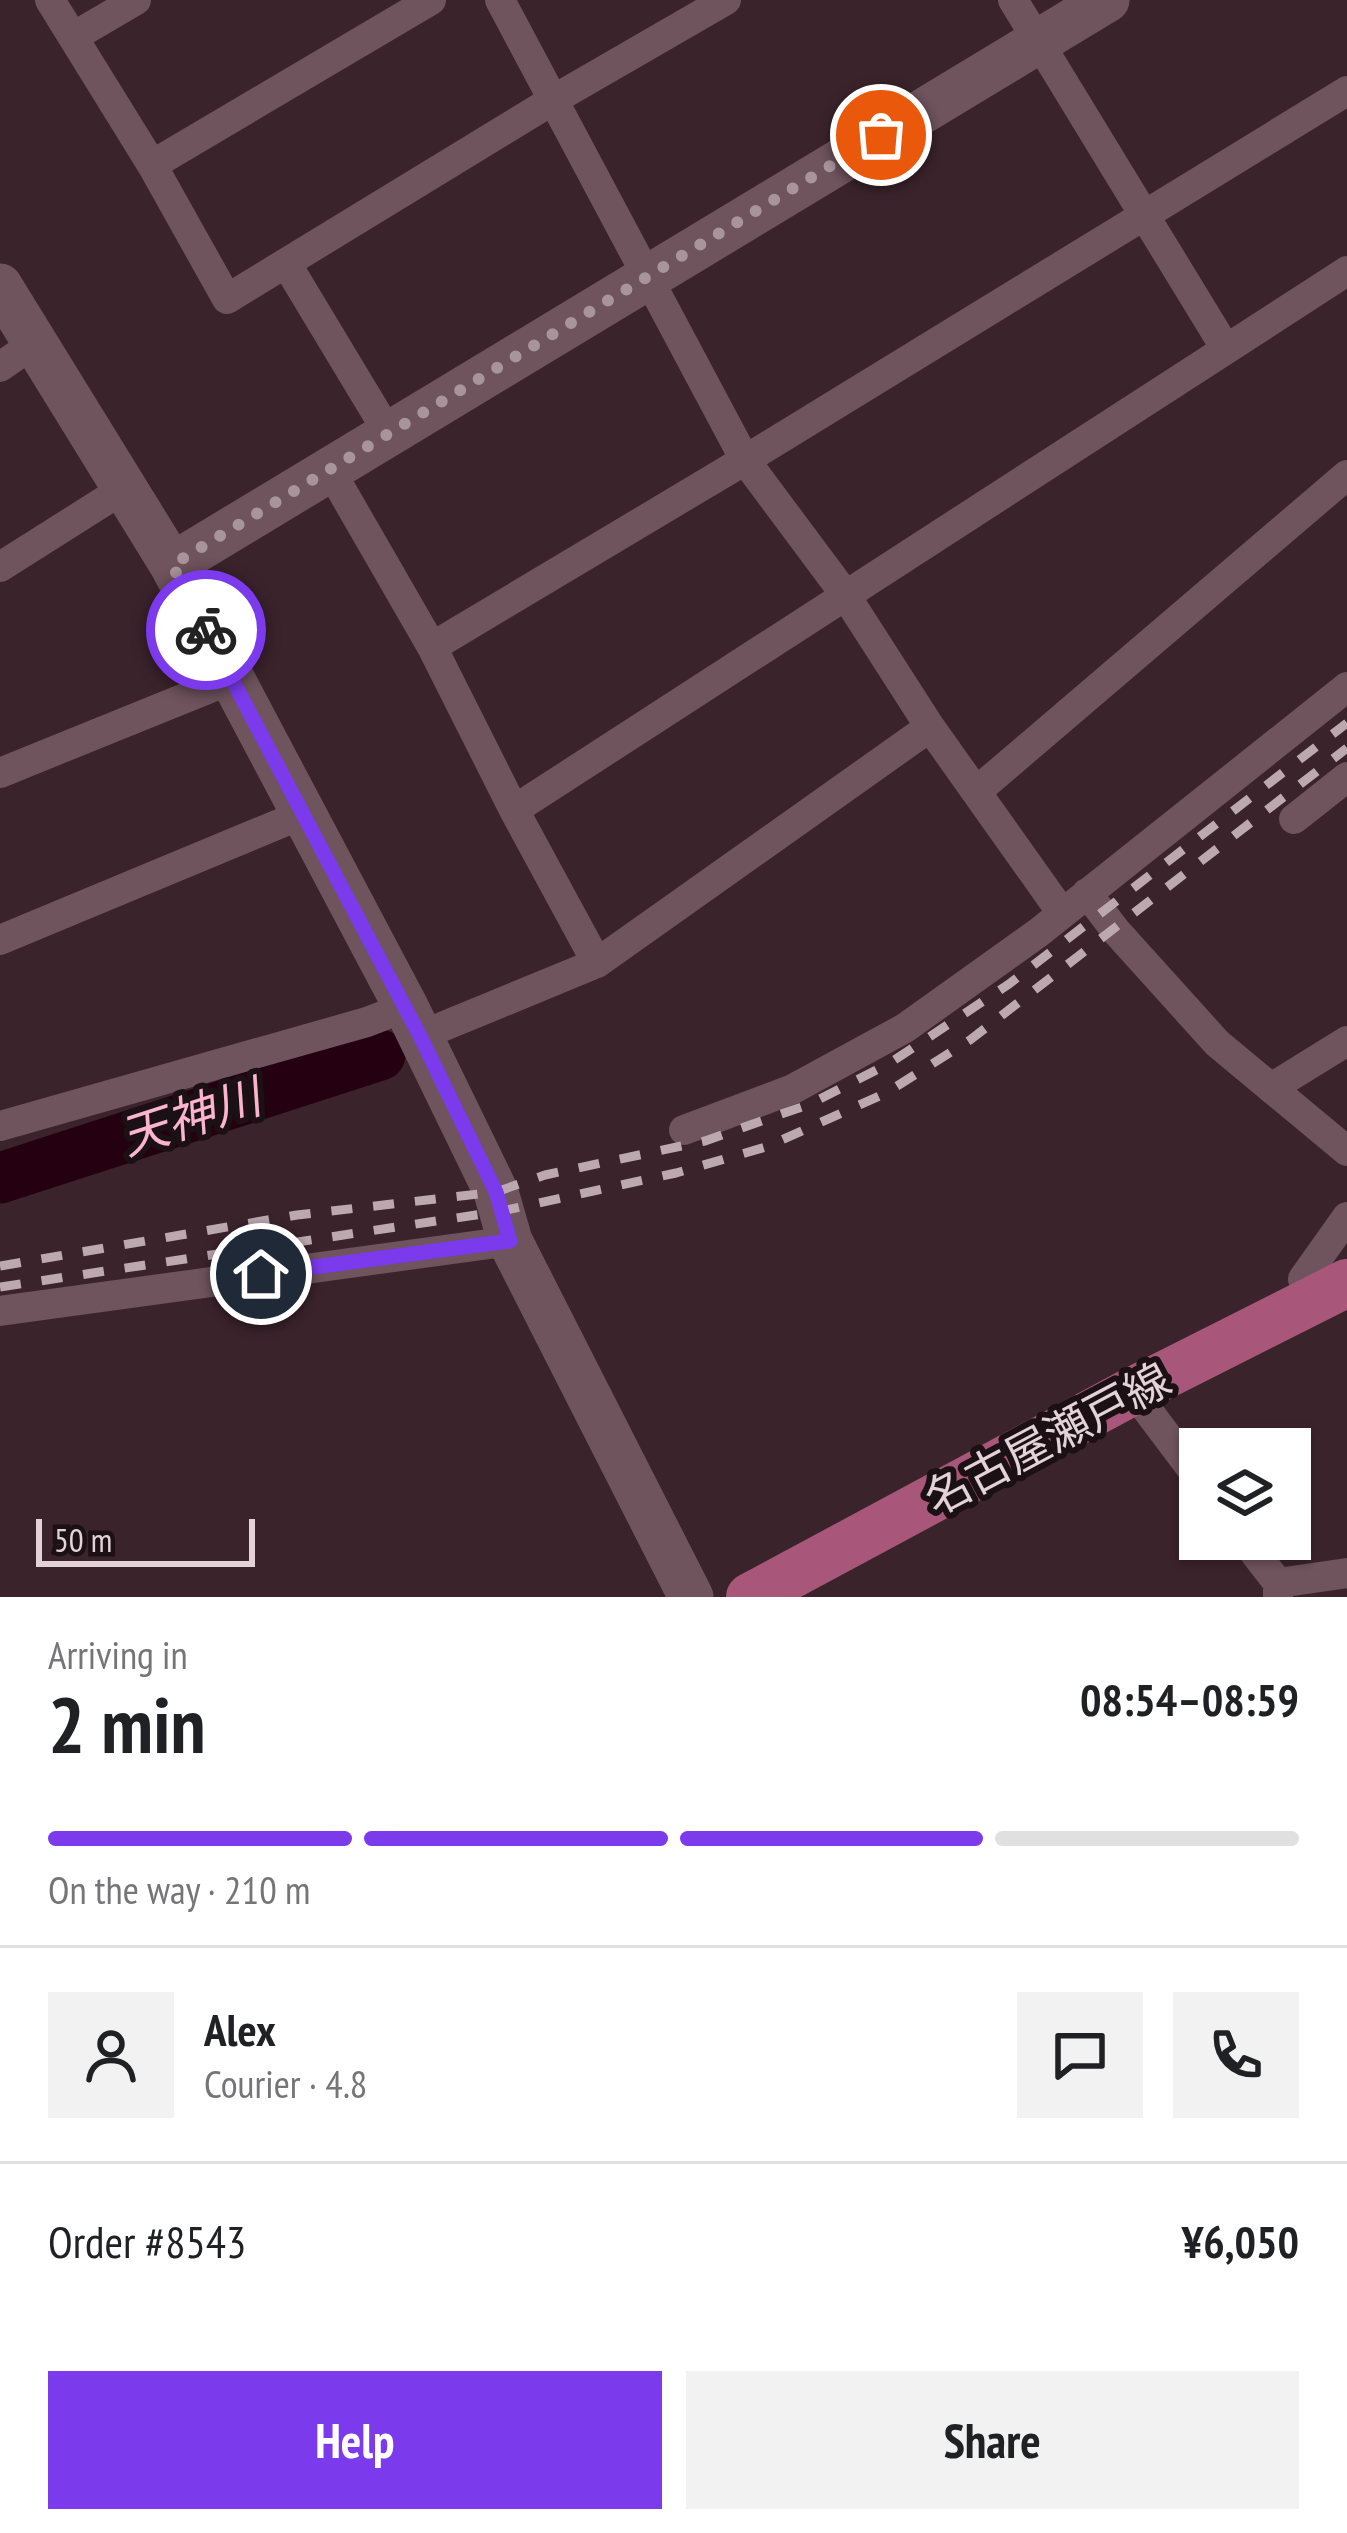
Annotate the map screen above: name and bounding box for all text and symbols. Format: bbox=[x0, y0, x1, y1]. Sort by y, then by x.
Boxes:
pin bbox=[830, 84, 932, 186]
icon: bag bbox=[848, 102, 914, 168]
courier bbox=[146, 570, 266, 690]
icon: bike bbox=[173, 597, 239, 663]
water label: 天神川 bbox=[112, 1063, 273, 1168]
pin bbox=[210, 1223, 312, 1325]
icon: home bbox=[228, 1241, 294, 1307]
street label: 名古屋瀬戸線 bbox=[914, 1349, 1180, 1527]
map controls bbox=[1179, 1428, 1311, 1560]
button: layers bbox=[1179, 1428, 1311, 1560]
scale bar bbox=[36, 1513, 255, 1566]
text: 50 m bbox=[54, 1518, 112, 1561]
text: Arriving in bbox=[48, 1629, 188, 1680]
text: 08:54–08:59 bbox=[1080, 1670, 1299, 1728]
text: 2 min bbox=[48, 1674, 206, 1775]
text: On the way · 210 m bbox=[48, 1864, 310, 1915]
button: person bbox=[48, 1992, 174, 2118]
button: chat bbox=[1017, 1992, 1143, 2118]
button: phone bbox=[1173, 1992, 1299, 2118]
text: Alex bbox=[204, 2000, 276, 2058]
text: Courier · 4.8 bbox=[204, 2058, 367, 2109]
text: Order #8543 bbox=[48, 2212, 246, 2270]
text: ¥6,050 bbox=[1182, 2212, 1299, 2270]
button: Help bbox=[48, 2371, 662, 2509]
button: Share bbox=[686, 2371, 1299, 2509]

